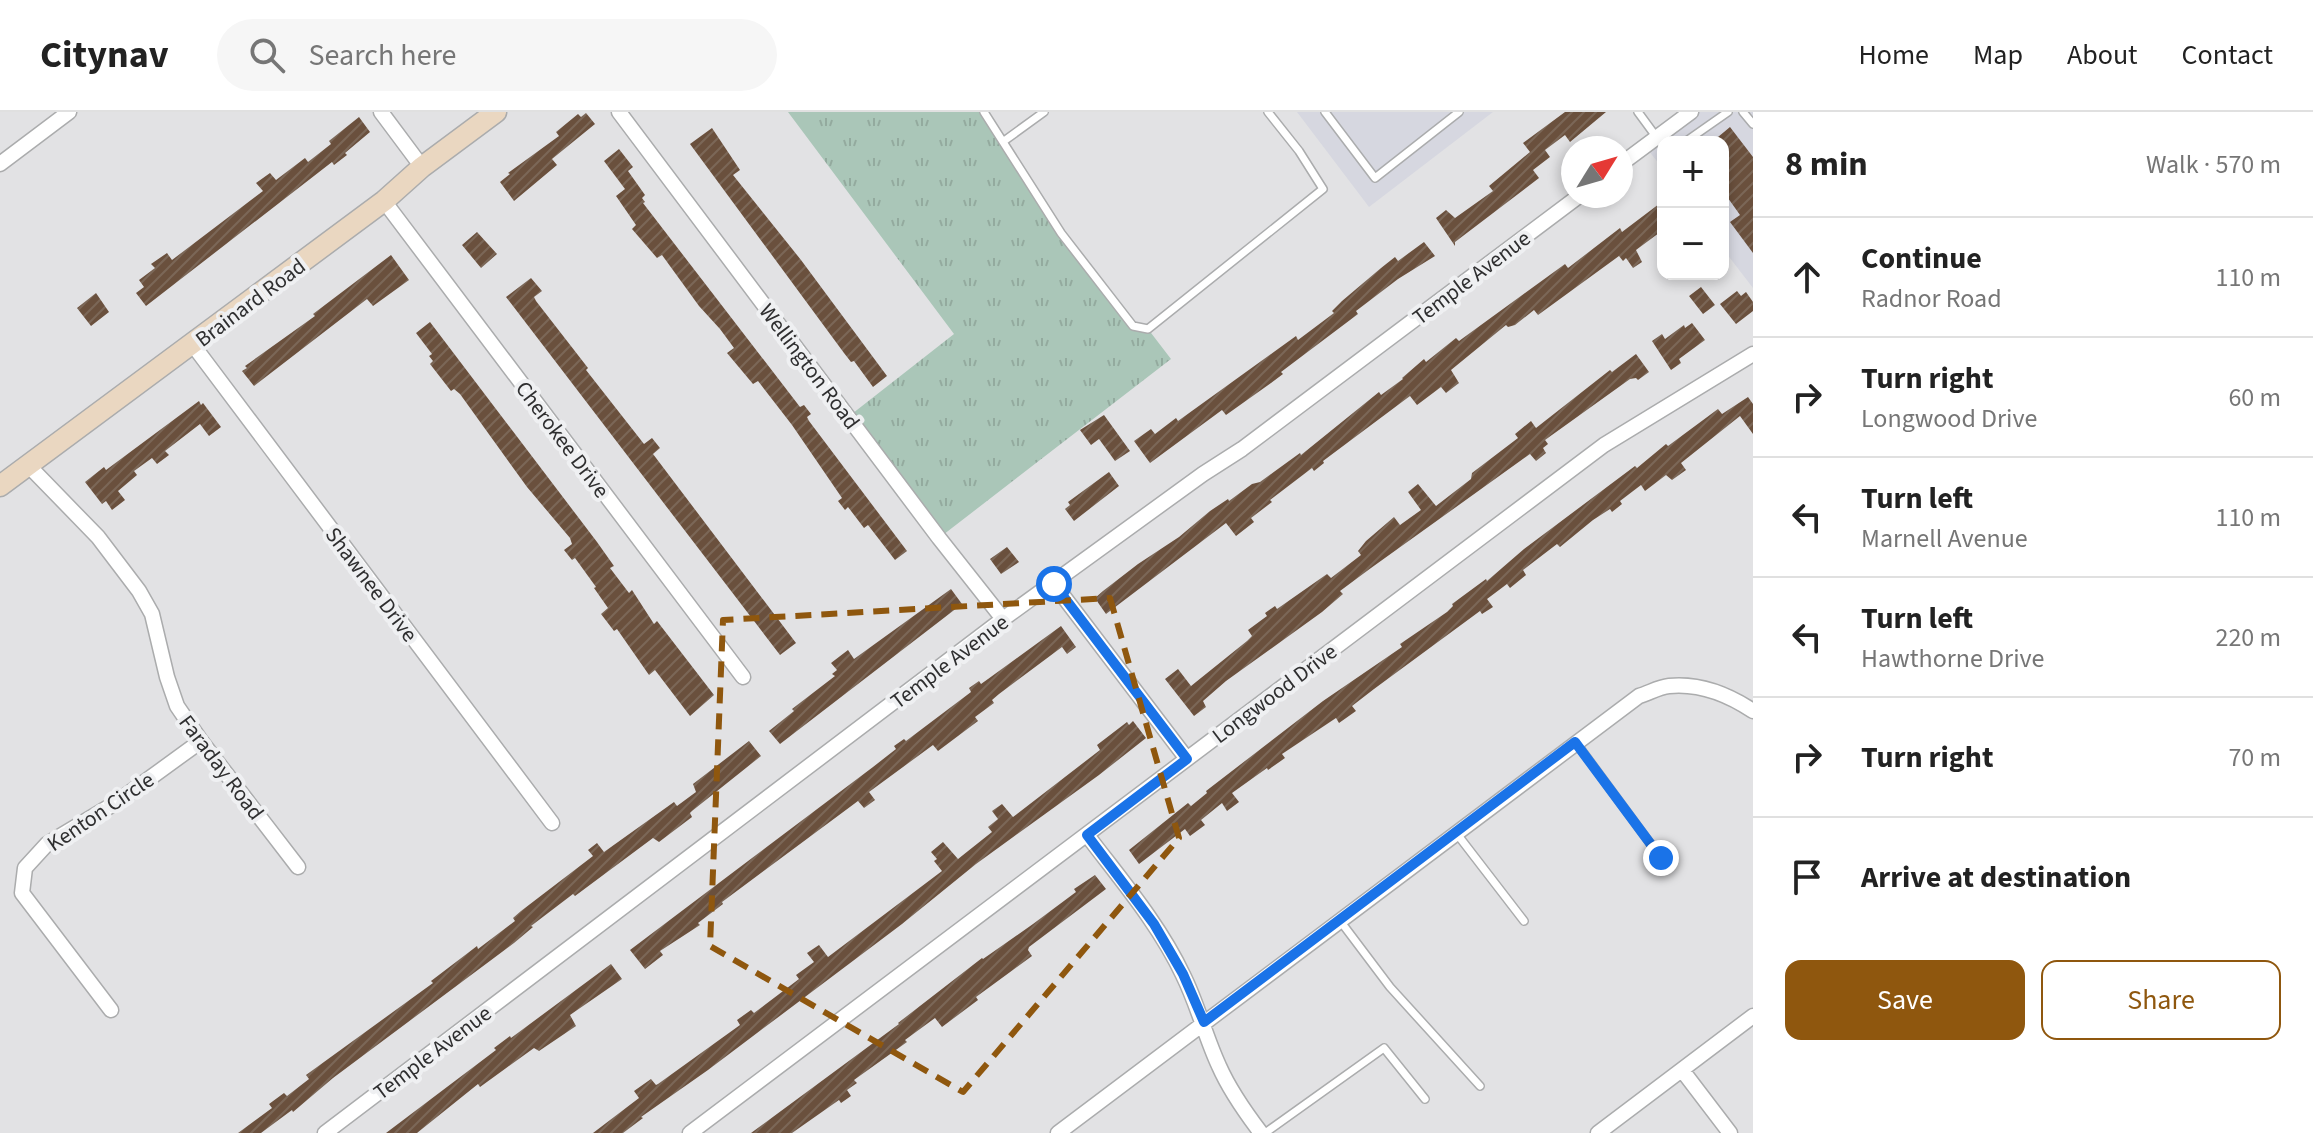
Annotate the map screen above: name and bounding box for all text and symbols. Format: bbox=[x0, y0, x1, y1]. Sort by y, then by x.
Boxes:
search box bbox=[217, 19, 777, 91]
text: Citynav bbox=[40, 28, 169, 82]
icon: search bbox=[245, 33, 289, 77]
text: Search here bbox=[309, 34, 457, 77]
text: Home bbox=[1858, 35, 1929, 75]
text: Map bbox=[1973, 35, 2023, 75]
text: About bbox=[2067, 35, 2138, 75]
text: Contact bbox=[2182, 35, 2273, 75]
north arrow bbox=[1561, 136, 1633, 208]
map controls bbox=[1657, 136, 1729, 280]
button: + bbox=[1657, 136, 1729, 208]
text: 8 min bbox=[1785, 140, 1868, 189]
text: Walk · 570 m bbox=[2146, 146, 2281, 183]
button: − bbox=[1657, 208, 1729, 280]
street label: Temple Avenue bbox=[1406, 223, 1537, 333]
text: Continue bbox=[1861, 237, 1982, 280]
street label: Brainard Road bbox=[189, 251, 313, 355]
icon: ahead bbox=[1785, 255, 1829, 299]
text: 110 m bbox=[2215, 259, 2281, 296]
text: Radnor Road bbox=[1861, 280, 2002, 317]
street label: Wellington Road bbox=[751, 297, 867, 436]
text: Turn right bbox=[1861, 357, 1993, 400]
street label: Cherokee Drive bbox=[508, 374, 617, 505]
icon: right bbox=[1785, 375, 1829, 419]
text: 60 m bbox=[2228, 379, 2281, 416]
text: Longwood Drive bbox=[1861, 400, 2037, 437]
text: Turn left bbox=[1861, 477, 1973, 520]
icon: left bbox=[1785, 495, 1829, 539]
text: 110 m bbox=[2215, 499, 2281, 536]
street label: Shawnee Drive bbox=[317, 520, 425, 649]
text: Marnell Avenue bbox=[1861, 520, 2028, 557]
route start bbox=[1036, 566, 1072, 602]
text: Turn left bbox=[1861, 597, 1973, 640]
street label: Temple Avenue bbox=[884, 607, 1015, 717]
icon: left bbox=[1785, 615, 1829, 659]
text: 220 m bbox=[2215, 619, 2281, 656]
street label: Longwood Drive bbox=[1205, 636, 1344, 751]
text: Hawthorne Drive bbox=[1861, 640, 2044, 677]
street label: Faraday Road bbox=[171, 708, 271, 827]
icon: right bbox=[1785, 735, 1829, 779]
text: Turn right bbox=[1861, 736, 1993, 779]
text: 70 m bbox=[2228, 739, 2281, 776]
street label: Kenton Circle bbox=[41, 764, 161, 859]
route end bbox=[1643, 840, 1679, 876]
icon: arrive bbox=[1785, 855, 1829, 899]
text: Arrive at destination bbox=[1861, 856, 2131, 899]
button: Save bbox=[1785, 960, 2025, 1040]
button: Share bbox=[2041, 960, 2281, 1040]
street label: Temple Avenue bbox=[367, 998, 498, 1108]

